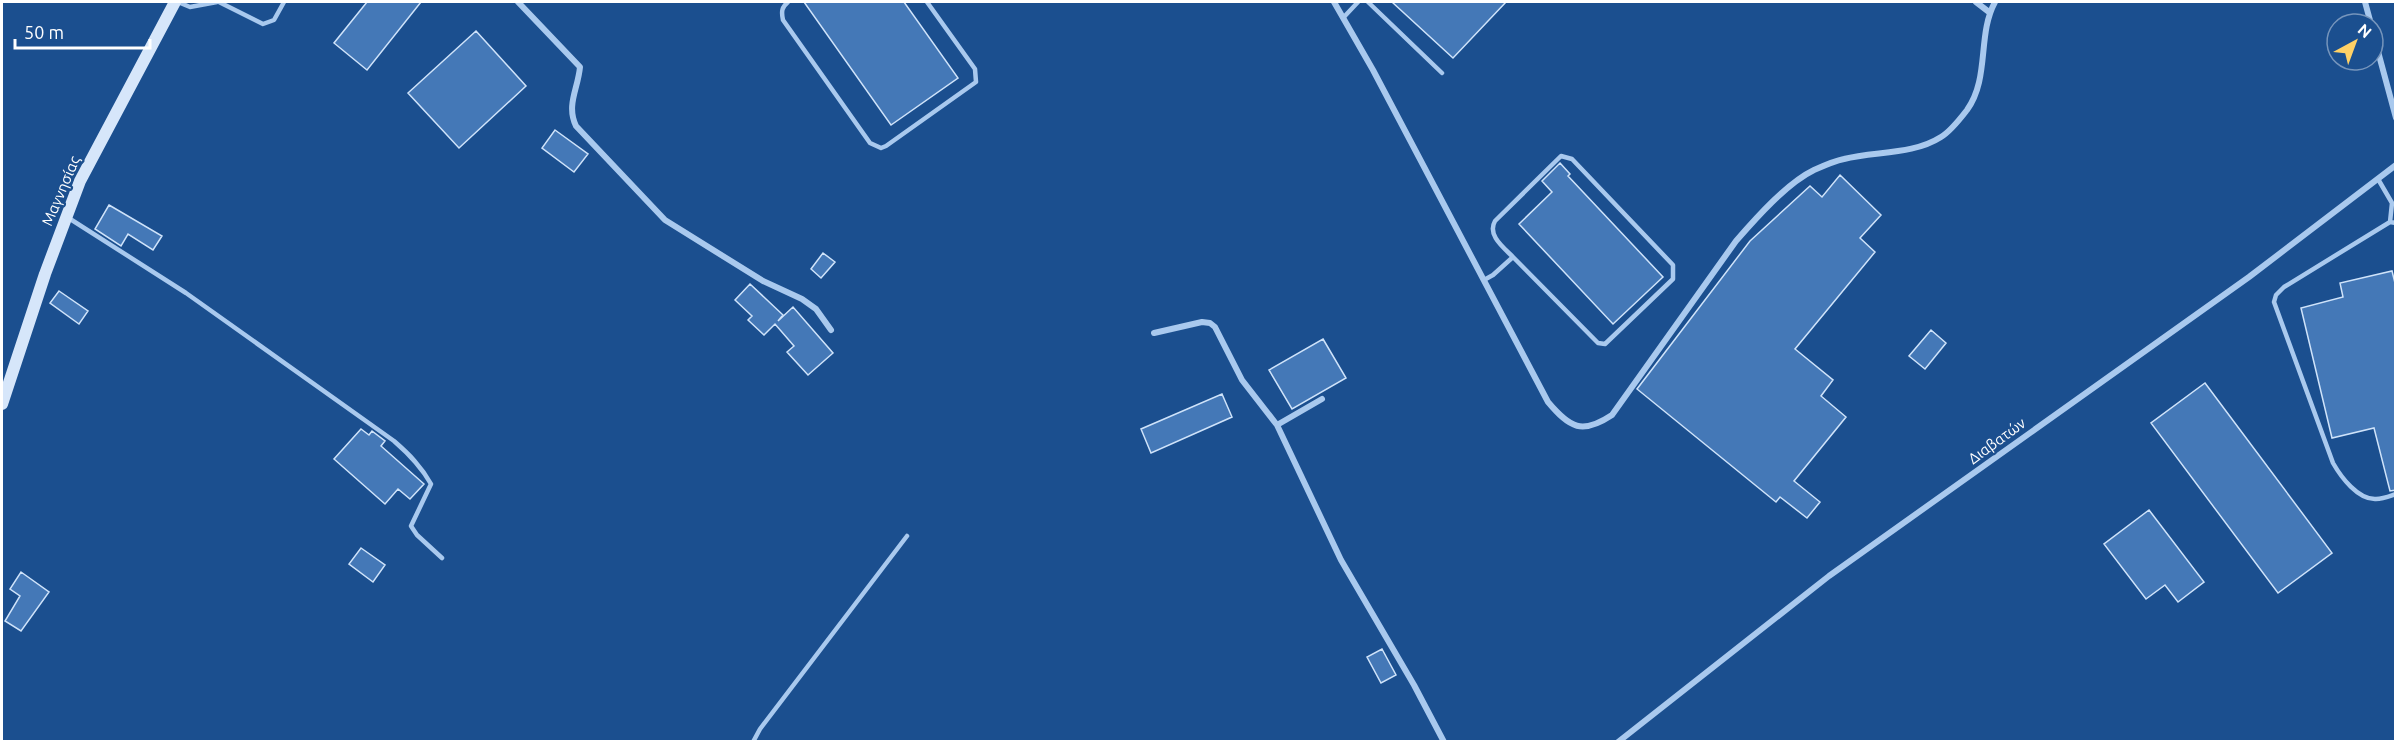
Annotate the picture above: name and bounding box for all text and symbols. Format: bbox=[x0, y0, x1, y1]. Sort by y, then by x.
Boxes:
scale bar bbox=[15, 12, 150, 50]
north arrow bbox=[2325, 12, 2385, 72]
text: N bbox=[2354, 20, 2375, 41]
text: 50 m bbox=[24, 22, 64, 42]
street label: Μαγνησίας bbox=[38, 153, 83, 228]
street label: Διαβατών bbox=[1965, 414, 2029, 467]

